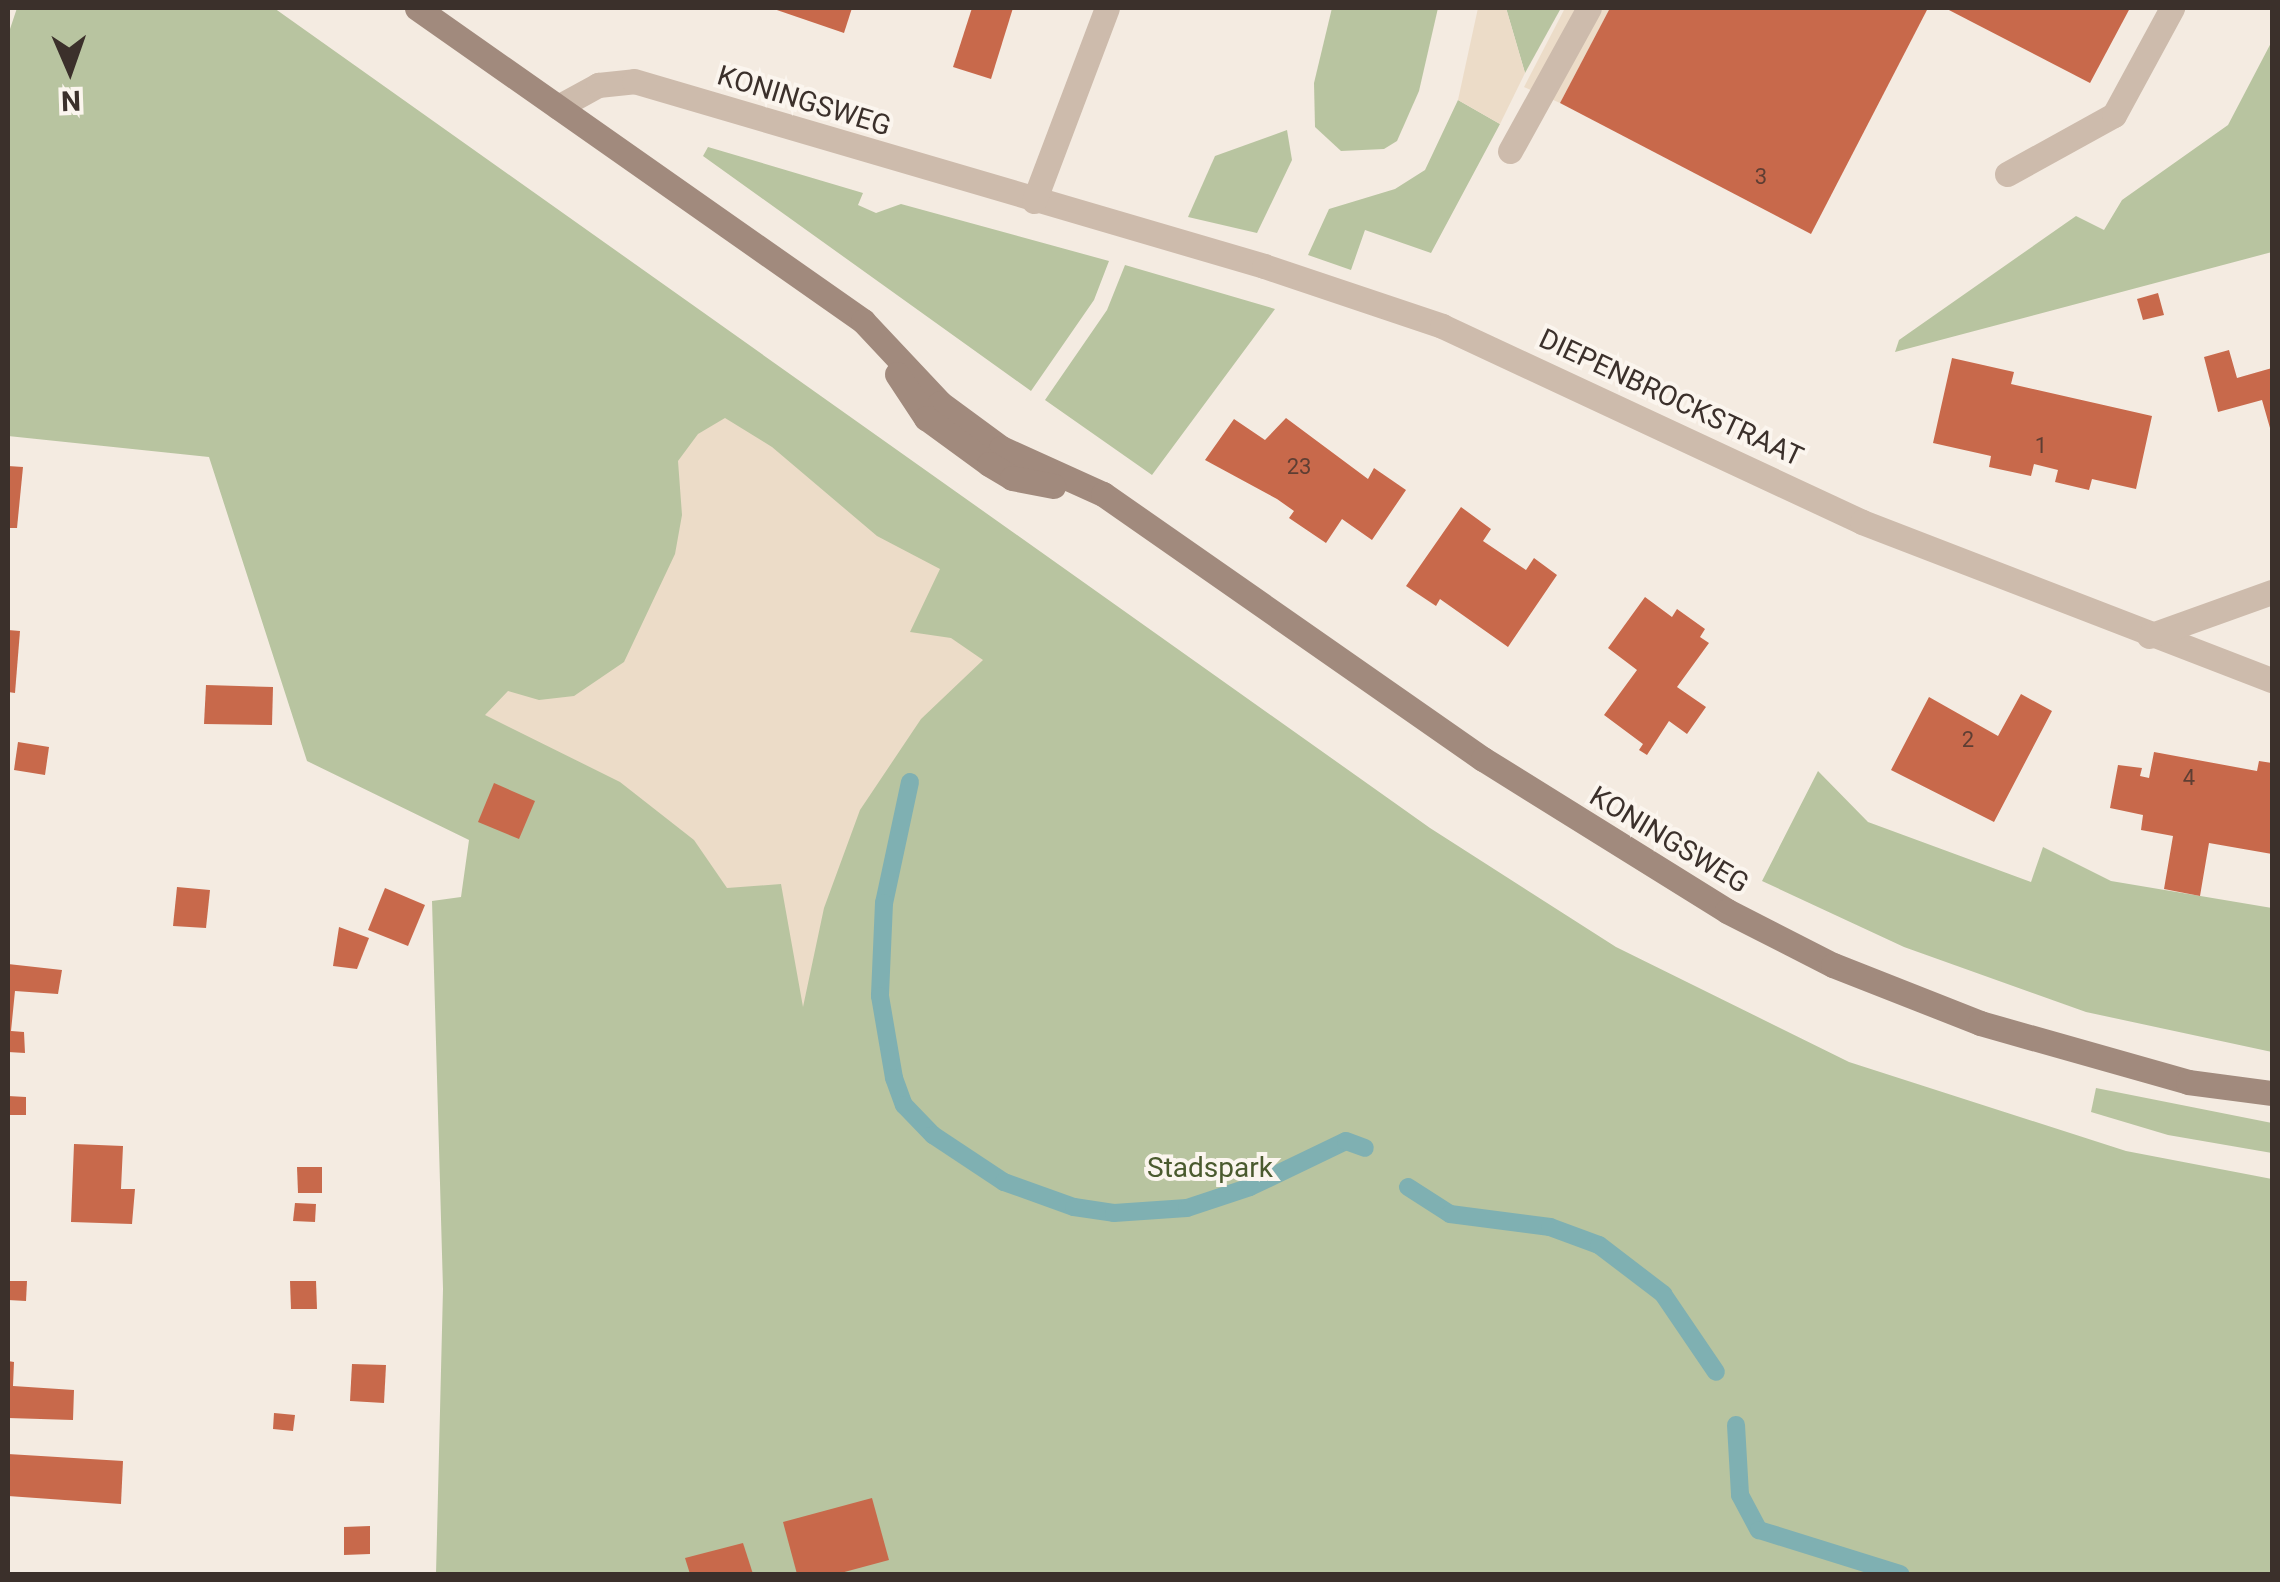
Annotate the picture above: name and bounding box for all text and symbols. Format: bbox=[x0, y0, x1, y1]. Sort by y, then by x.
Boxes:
north arrow bbox=[20, 20, 120, 120]
street label: KONINGSWEG bbox=[713, 59, 895, 143]
text: N bbox=[61, 84, 82, 117]
house number: 3 bbox=[1755, 164, 1767, 190]
street label: DIEPENBROCKSTRAAT bbox=[1534, 322, 1808, 474]
house number: 1 bbox=[2035, 433, 2047, 459]
house number: 23 bbox=[1287, 454, 1311, 480]
house number: 2 bbox=[1962, 727, 1974, 753]
house number: 4 bbox=[2183, 765, 2195, 791]
street label: KONINGSWEG bbox=[1583, 779, 1755, 901]
park label: Stadspark bbox=[1147, 1151, 1273, 1185]

